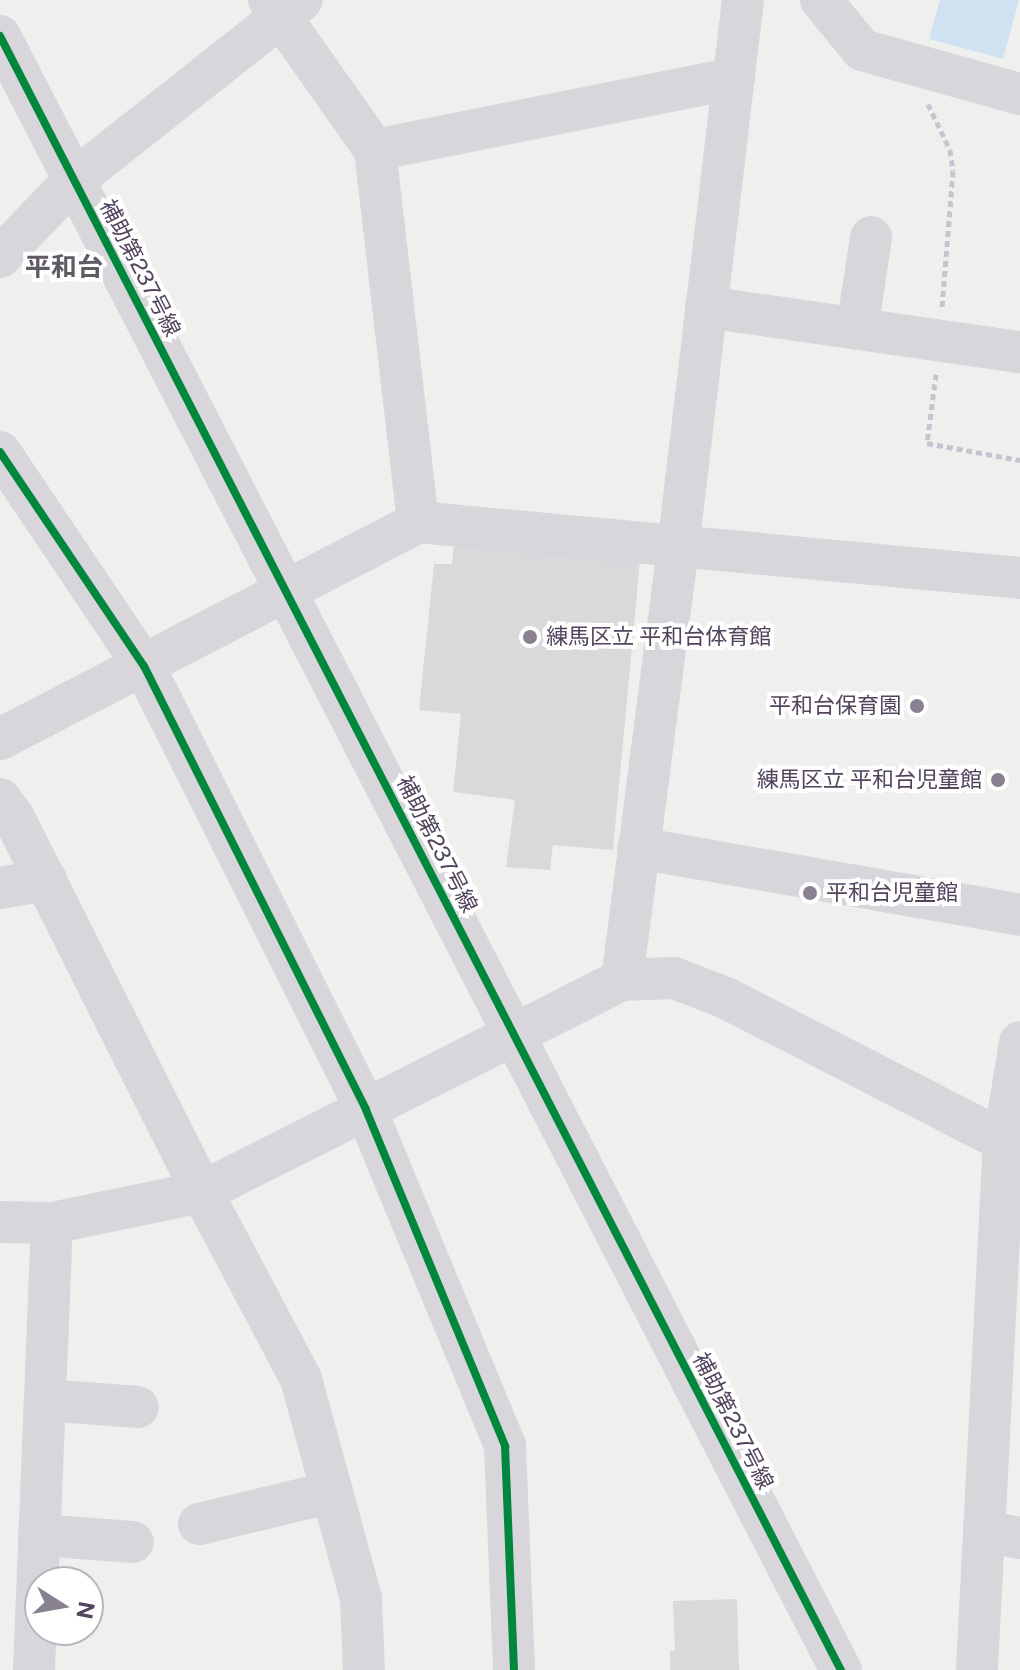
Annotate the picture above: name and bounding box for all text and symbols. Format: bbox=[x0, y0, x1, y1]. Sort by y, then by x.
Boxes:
street label: 補助第237号線 bbox=[94, 195, 186, 341]
district label: 平和台 bbox=[25, 251, 103, 283]
place label: 練馬区立 平和台体育館 bbox=[546, 624, 771, 650]
marker: 練馬区立 平和台体育館 bbox=[521, 628, 539, 646]
place label: 平和台保育園 bbox=[769, 693, 901, 719]
marker: 平和台保育園 bbox=[908, 697, 926, 715]
place label: 練馬区立 平和台児童館 bbox=[757, 767, 982, 793]
street label: 補助第237号線 bbox=[391, 771, 483, 917]
marker: 練馬区立 平和台児童館 bbox=[989, 771, 1007, 789]
place label: 平和台児童館 bbox=[826, 880, 958, 906]
marker: 平和台児童館 bbox=[801, 884, 819, 902]
street label: 補助第237号線 bbox=[687, 1348, 779, 1494]
north arrow bbox=[24, 1566, 104, 1646]
text: N bbox=[71, 1599, 100, 1621]

